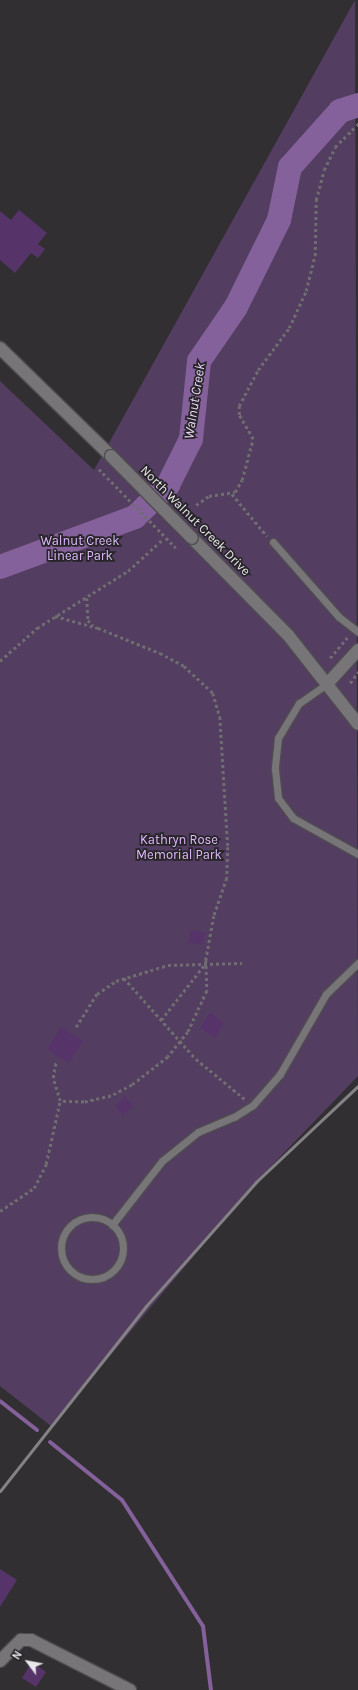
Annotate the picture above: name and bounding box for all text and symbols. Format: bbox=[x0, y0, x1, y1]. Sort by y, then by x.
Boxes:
water label: Walnut Creek bbox=[181, 362, 209, 440]
street label: North Walnut Creek Drive bbox=[137, 463, 253, 579]
park label: Walnut Creek Linear Park bbox=[40, 534, 120, 565]
park label: Kathryn Rose Memorial Park bbox=[136, 833, 222, 864]
north arrow bbox=[8, 1642, 48, 1682]
text: N bbox=[10, 1649, 25, 1662]

